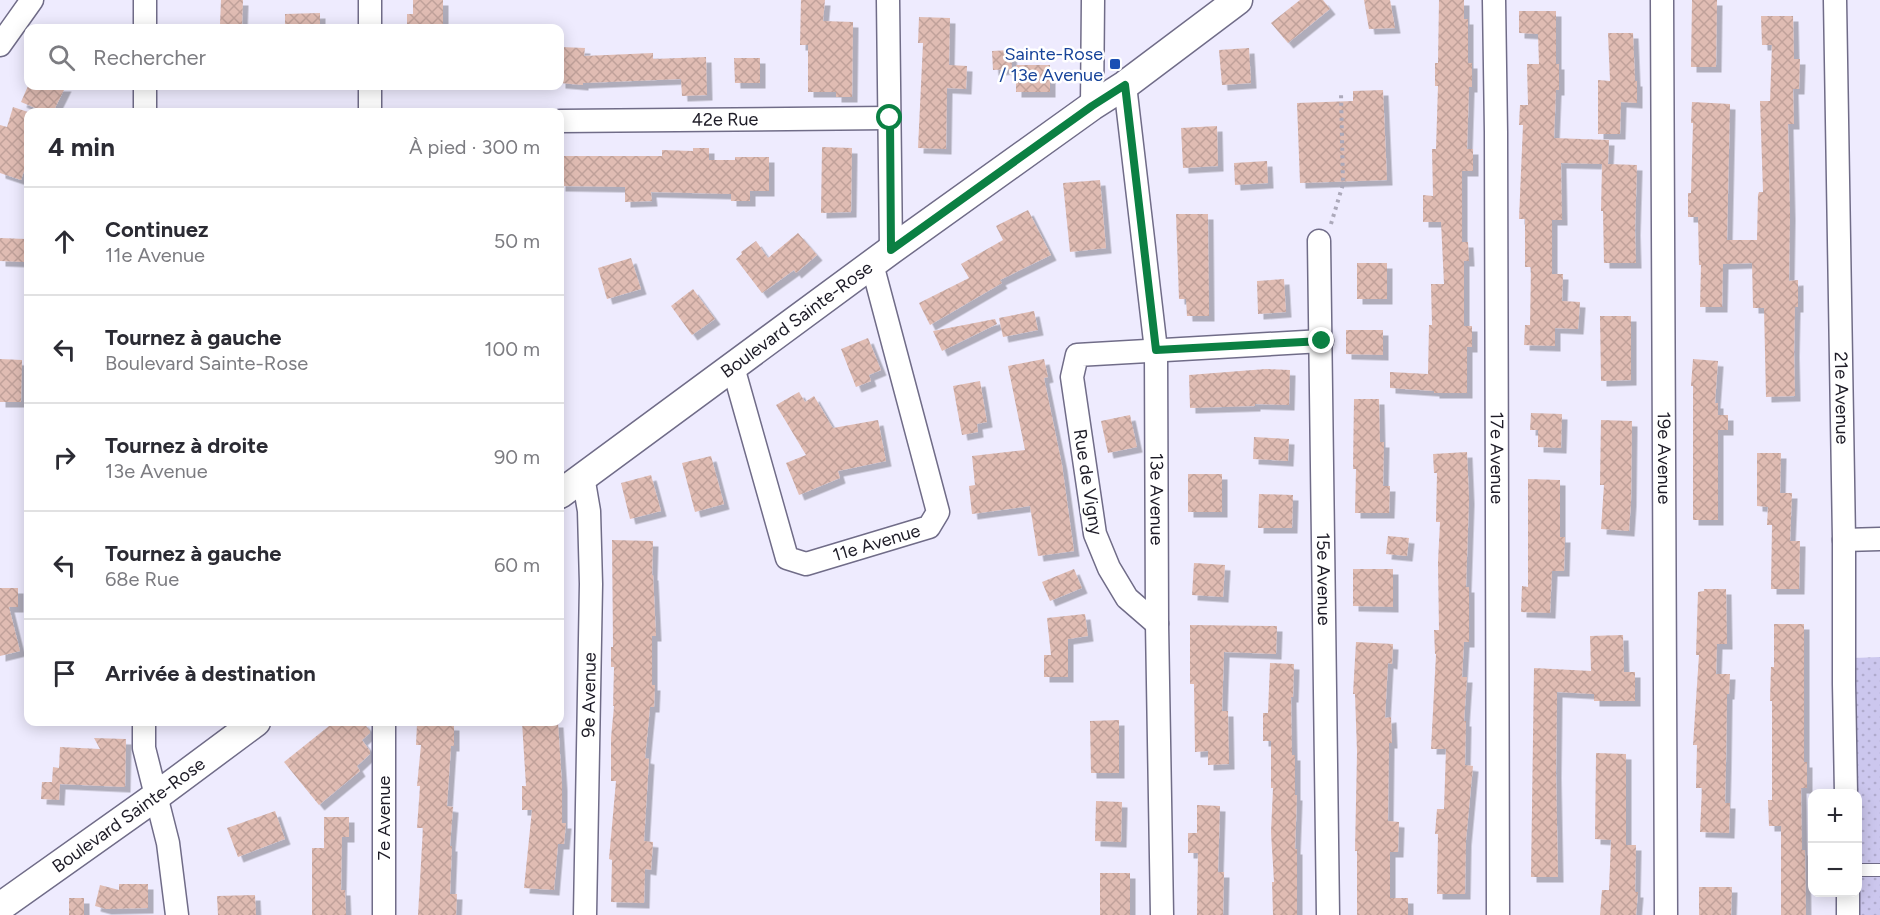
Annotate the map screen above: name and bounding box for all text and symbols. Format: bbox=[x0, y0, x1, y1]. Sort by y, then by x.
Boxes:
search box bbox=[24, 24, 564, 90]
icon: search bbox=[45, 41, 78, 74]
place label: Sainte-Rose / 13e Avenue bbox=[999, 43, 1103, 86]
text: Rechercher bbox=[93, 44, 206, 71]
marker: Sainte-Rose / 13e Avenue bbox=[1108, 57, 1122, 71]
route start bbox=[876, 104, 902, 130]
street label: 42e Rue bbox=[692, 108, 759, 131]
text: 4 min bbox=[48, 131, 115, 163]
text: À pied · 300 m bbox=[409, 135, 540, 159]
text: Continuez bbox=[105, 216, 209, 243]
icon: ahead bbox=[48, 225, 81, 258]
text: 50 m bbox=[494, 229, 540, 253]
text: 11e Avenue bbox=[105, 243, 205, 267]
street label: Boulevard Sainte-Rose bbox=[716, 256, 877, 383]
text: Tournez à gauche bbox=[105, 324, 281, 351]
route end bbox=[1308, 327, 1334, 353]
icon: left bbox=[48, 333, 81, 366]
text: 100 m bbox=[484, 337, 540, 361]
text: Boulevard Sainte-Rose bbox=[105, 351, 308, 375]
street label: 21e Avenue bbox=[1830, 351, 1853, 445]
street label: 17e Avenue bbox=[1486, 412, 1508, 504]
street label: 19e Avenue bbox=[1653, 412, 1675, 505]
street label: Rue de Vigny bbox=[1069, 427, 1107, 537]
text: Tournez à droite bbox=[105, 432, 268, 459]
icon: right bbox=[48, 441, 81, 474]
text: 90 m bbox=[494, 445, 540, 469]
street label: 13e Avenue bbox=[1145, 453, 1168, 546]
text: 13e Avenue bbox=[105, 459, 208, 483]
street label: 11e Avenue bbox=[830, 519, 923, 566]
street label: 15e Avenue bbox=[1312, 532, 1335, 626]
text: Tournez à gauche bbox=[105, 540, 281, 567]
icon: left bbox=[48, 549, 81, 582]
text: 60 m bbox=[494, 553, 540, 577]
text: 68e Rue bbox=[105, 567, 179, 591]
street label: 9e Avenue bbox=[577, 652, 601, 738]
icon: arrive bbox=[48, 657, 81, 690]
text: Arrivée à destination bbox=[105, 660, 316, 687]
street label: Boulevard Sainte-Rose bbox=[48, 753, 209, 878]
street label: 7e Avenue bbox=[373, 775, 395, 860]
map controls bbox=[1808, 789, 1862, 897]
button: + bbox=[1808, 789, 1862, 843]
button: − bbox=[1808, 843, 1862, 897]

